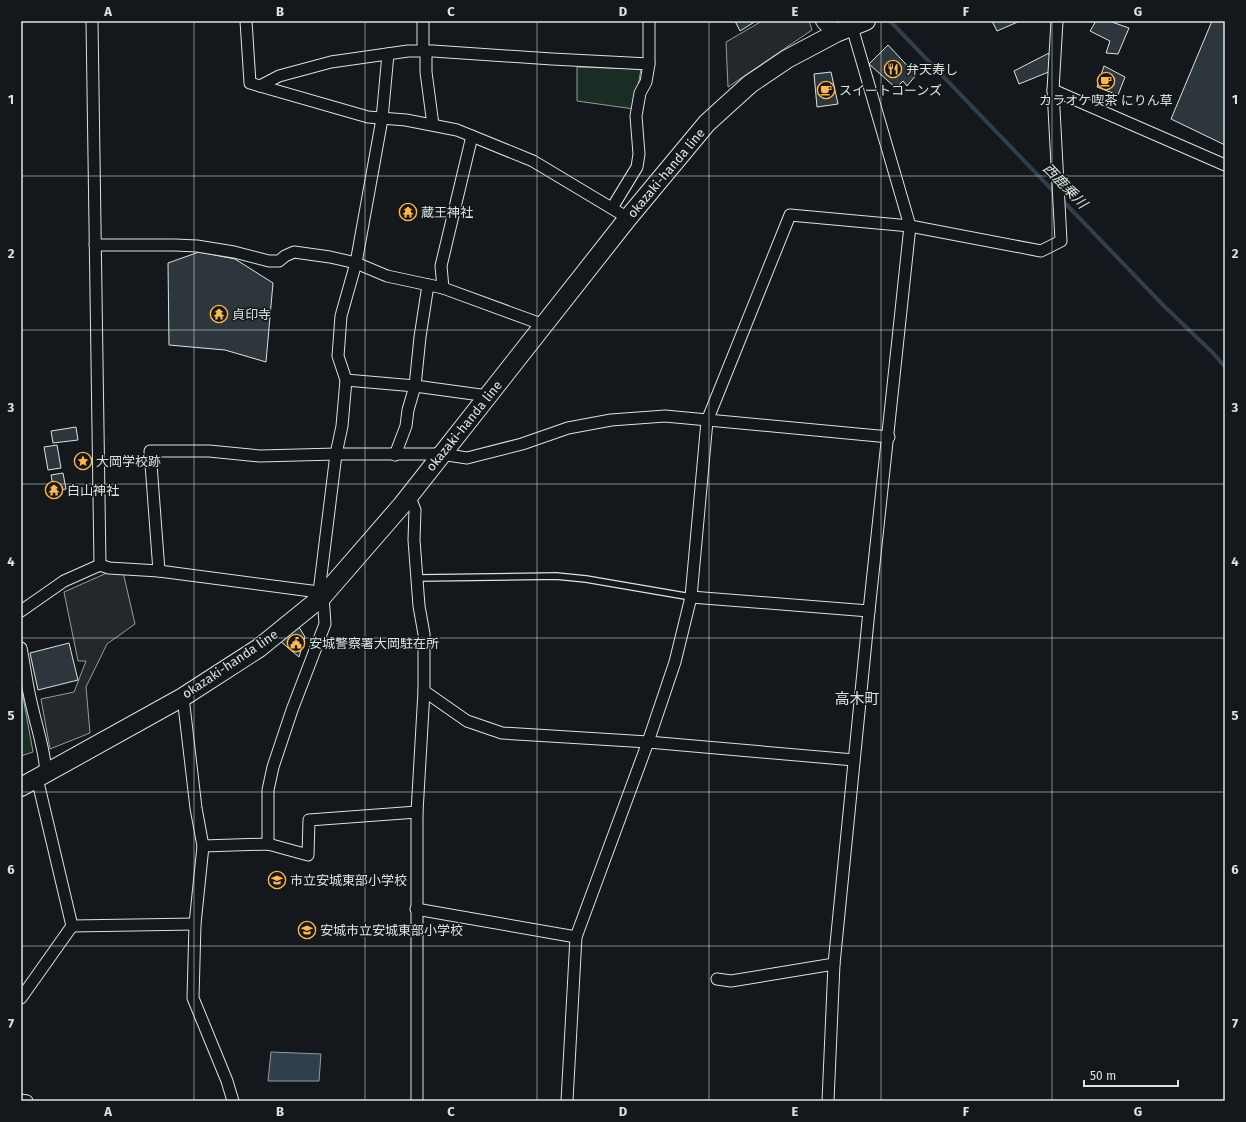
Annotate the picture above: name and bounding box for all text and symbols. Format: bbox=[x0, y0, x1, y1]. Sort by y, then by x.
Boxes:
text: A bbox=[103, 4, 112, 19]
text: B bbox=[276, 4, 284, 19]
text: C bbox=[447, 4, 455, 19]
text: D bbox=[619, 4, 628, 19]
text: E bbox=[792, 4, 799, 19]
text: F bbox=[963, 4, 970, 19]
text: G bbox=[1134, 4, 1142, 19]
restaurant icon: 弁天寿し bbox=[883, 59, 903, 79]
place label: 弁天寿し bbox=[906, 62, 958, 77]
cafe icon: カラオケ喫茶 にりん草 bbox=[1096, 71, 1116, 91]
cafe icon: スイートコーンズ bbox=[816, 80, 836, 100]
place label: スイートコーンズ bbox=[839, 83, 942, 98]
text: 1 bbox=[8, 92, 14, 107]
text: 1 bbox=[1232, 92, 1238, 107]
place label: カラオケ喫茶 にりん草 bbox=[1039, 93, 1173, 108]
street label: okazaki-handa line bbox=[624, 125, 708, 221]
water label: 西鹿乗川 bbox=[1039, 160, 1092, 213]
temple icon: 蔵王神社 bbox=[398, 202, 418, 222]
place label: 蔵王神社 bbox=[421, 205, 473, 220]
text: 2 bbox=[8, 246, 15, 261]
text: 2 bbox=[1232, 246, 1239, 261]
temple icon: 貞印寺 bbox=[209, 304, 229, 324]
place label: 貞印寺 bbox=[232, 307, 271, 322]
street label: okazaki-handa line bbox=[423, 378, 505, 474]
text: 3 bbox=[7, 400, 15, 415]
text: 3 bbox=[1231, 400, 1239, 415]
place icon: 大岡学校跡 bbox=[73, 451, 93, 471]
place label: 大岡学校跡 bbox=[96, 454, 161, 469]
temple icon: 白山神社 bbox=[44, 480, 64, 500]
place label: 白山神社 bbox=[67, 483, 119, 498]
text: 4 bbox=[7, 554, 15, 569]
text: 4 bbox=[1231, 554, 1239, 569]
street label: okazaki-handa line bbox=[179, 626, 281, 702]
public building icon: 安城警察署大岡駐在所 bbox=[286, 633, 306, 653]
place label: 安城警察署大岡駐在所 bbox=[309, 636, 439, 651]
district label: 高木町 bbox=[834, 690, 880, 708]
text: 5 bbox=[8, 708, 15, 723]
text: 5 bbox=[1232, 708, 1239, 723]
text: 6 bbox=[7, 862, 15, 877]
text: 6 bbox=[1231, 862, 1239, 877]
school or university icon: 市立安城東部小学校 bbox=[267, 870, 287, 890]
place label: 市立安城東部小学校 bbox=[290, 873, 407, 888]
school or university icon: 安城市立安城東部小学校 bbox=[297, 920, 317, 940]
place label: 安城市立安城東部小学校 bbox=[320, 923, 463, 938]
text: 7 bbox=[8, 1016, 14, 1031]
text: 7 bbox=[1232, 1016, 1238, 1031]
scale bar bbox=[1084, 1062, 1178, 1088]
text: 50 m bbox=[1090, 1069, 1116, 1083]
text: A bbox=[103, 1104, 112, 1119]
text: B bbox=[276, 1104, 284, 1119]
text: C bbox=[447, 1104, 455, 1119]
text: D bbox=[619, 1104, 628, 1119]
text: E bbox=[792, 1104, 799, 1119]
text: F bbox=[963, 1104, 970, 1119]
text: G bbox=[1134, 1104, 1142, 1119]

